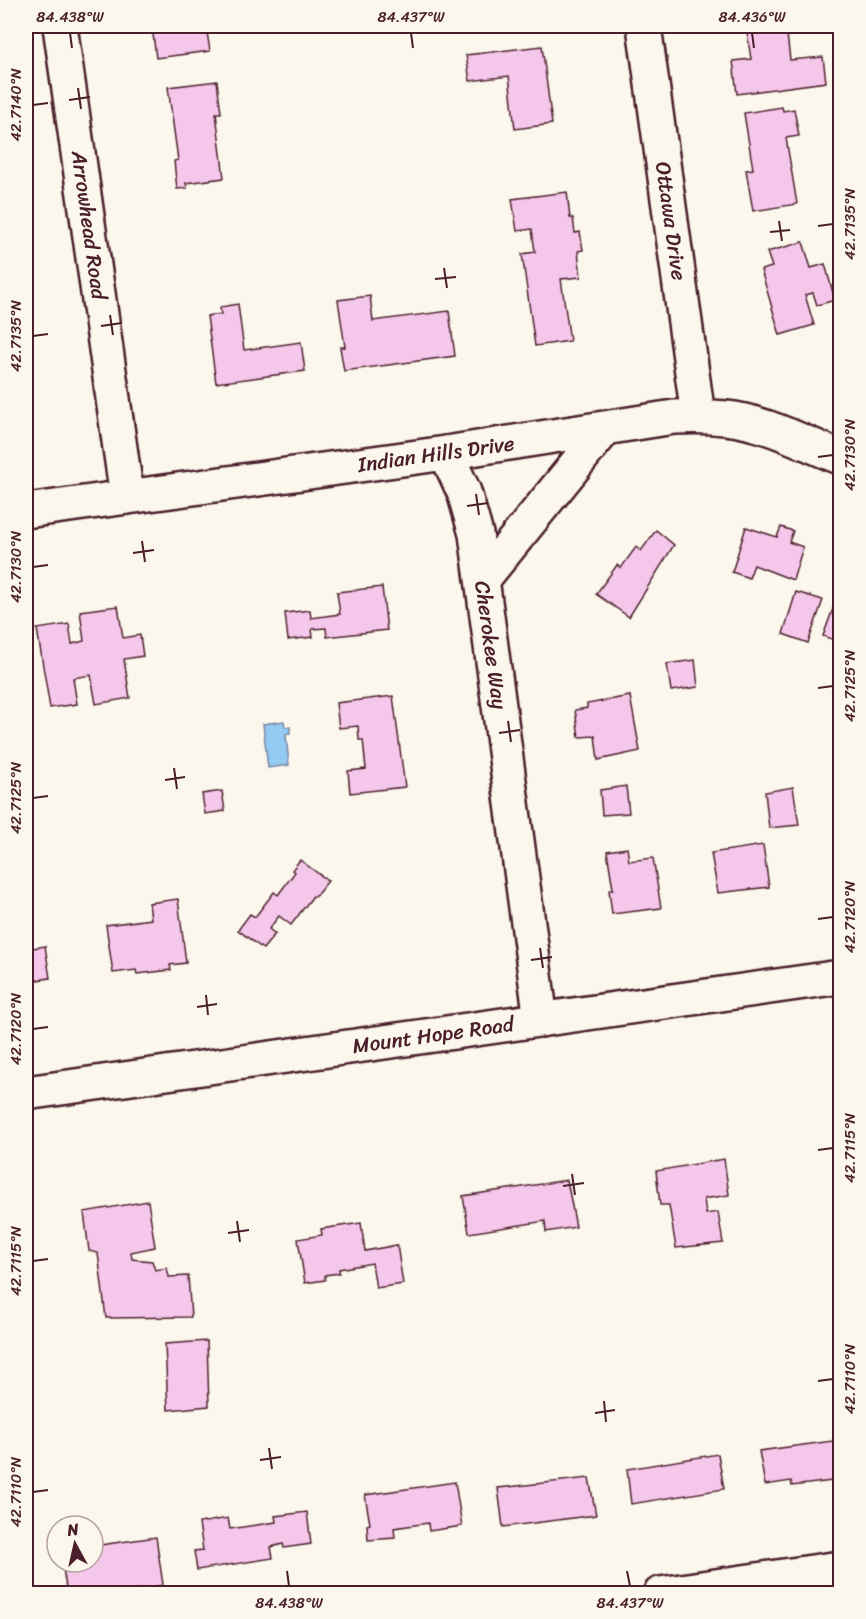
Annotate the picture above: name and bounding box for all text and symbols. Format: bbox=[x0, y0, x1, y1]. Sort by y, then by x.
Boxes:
text: 84.438°W bbox=[36, 4, 104, 30]
text: 84.437°W bbox=[377, 4, 445, 30]
text: 84.436°W bbox=[718, 4, 786, 30]
text: 42.7140°N bbox=[3, 68, 29, 142]
street label: Arrowhead Road bbox=[60, 147, 119, 304]
street label: Ottawa Drive bbox=[644, 159, 698, 283]
text: 42.7135°N bbox=[837, 188, 863, 260]
text: 42.7135°N bbox=[3, 300, 29, 372]
text: 42.7130°N bbox=[837, 418, 863, 491]
street label: Indian Hills Drive bbox=[354, 424, 517, 484]
text: 42.7130°N bbox=[3, 530, 29, 603]
street label: Cherokee Way bbox=[463, 578, 519, 712]
text: 42.7125°N bbox=[837, 649, 863, 722]
text: 42.7125°N bbox=[3, 761, 29, 834]
text: 42.7120°N bbox=[837, 880, 863, 953]
text: 42.7120°N bbox=[3, 992, 29, 1065]
street label: Mount Hope Road bbox=[350, 1005, 518, 1065]
text: 42.7115°N bbox=[837, 1112, 863, 1183]
text: 42.7115°N bbox=[3, 1225, 29, 1296]
text: 42.7110°N bbox=[837, 1343, 863, 1414]
text: 42.7110°N bbox=[3, 1456, 29, 1527]
north arrow bbox=[45, 1514, 105, 1574]
text: N bbox=[64, 1514, 81, 1545]
text: 84.438°W bbox=[255, 1590, 323, 1616]
text: 84.437°W bbox=[596, 1590, 664, 1616]

